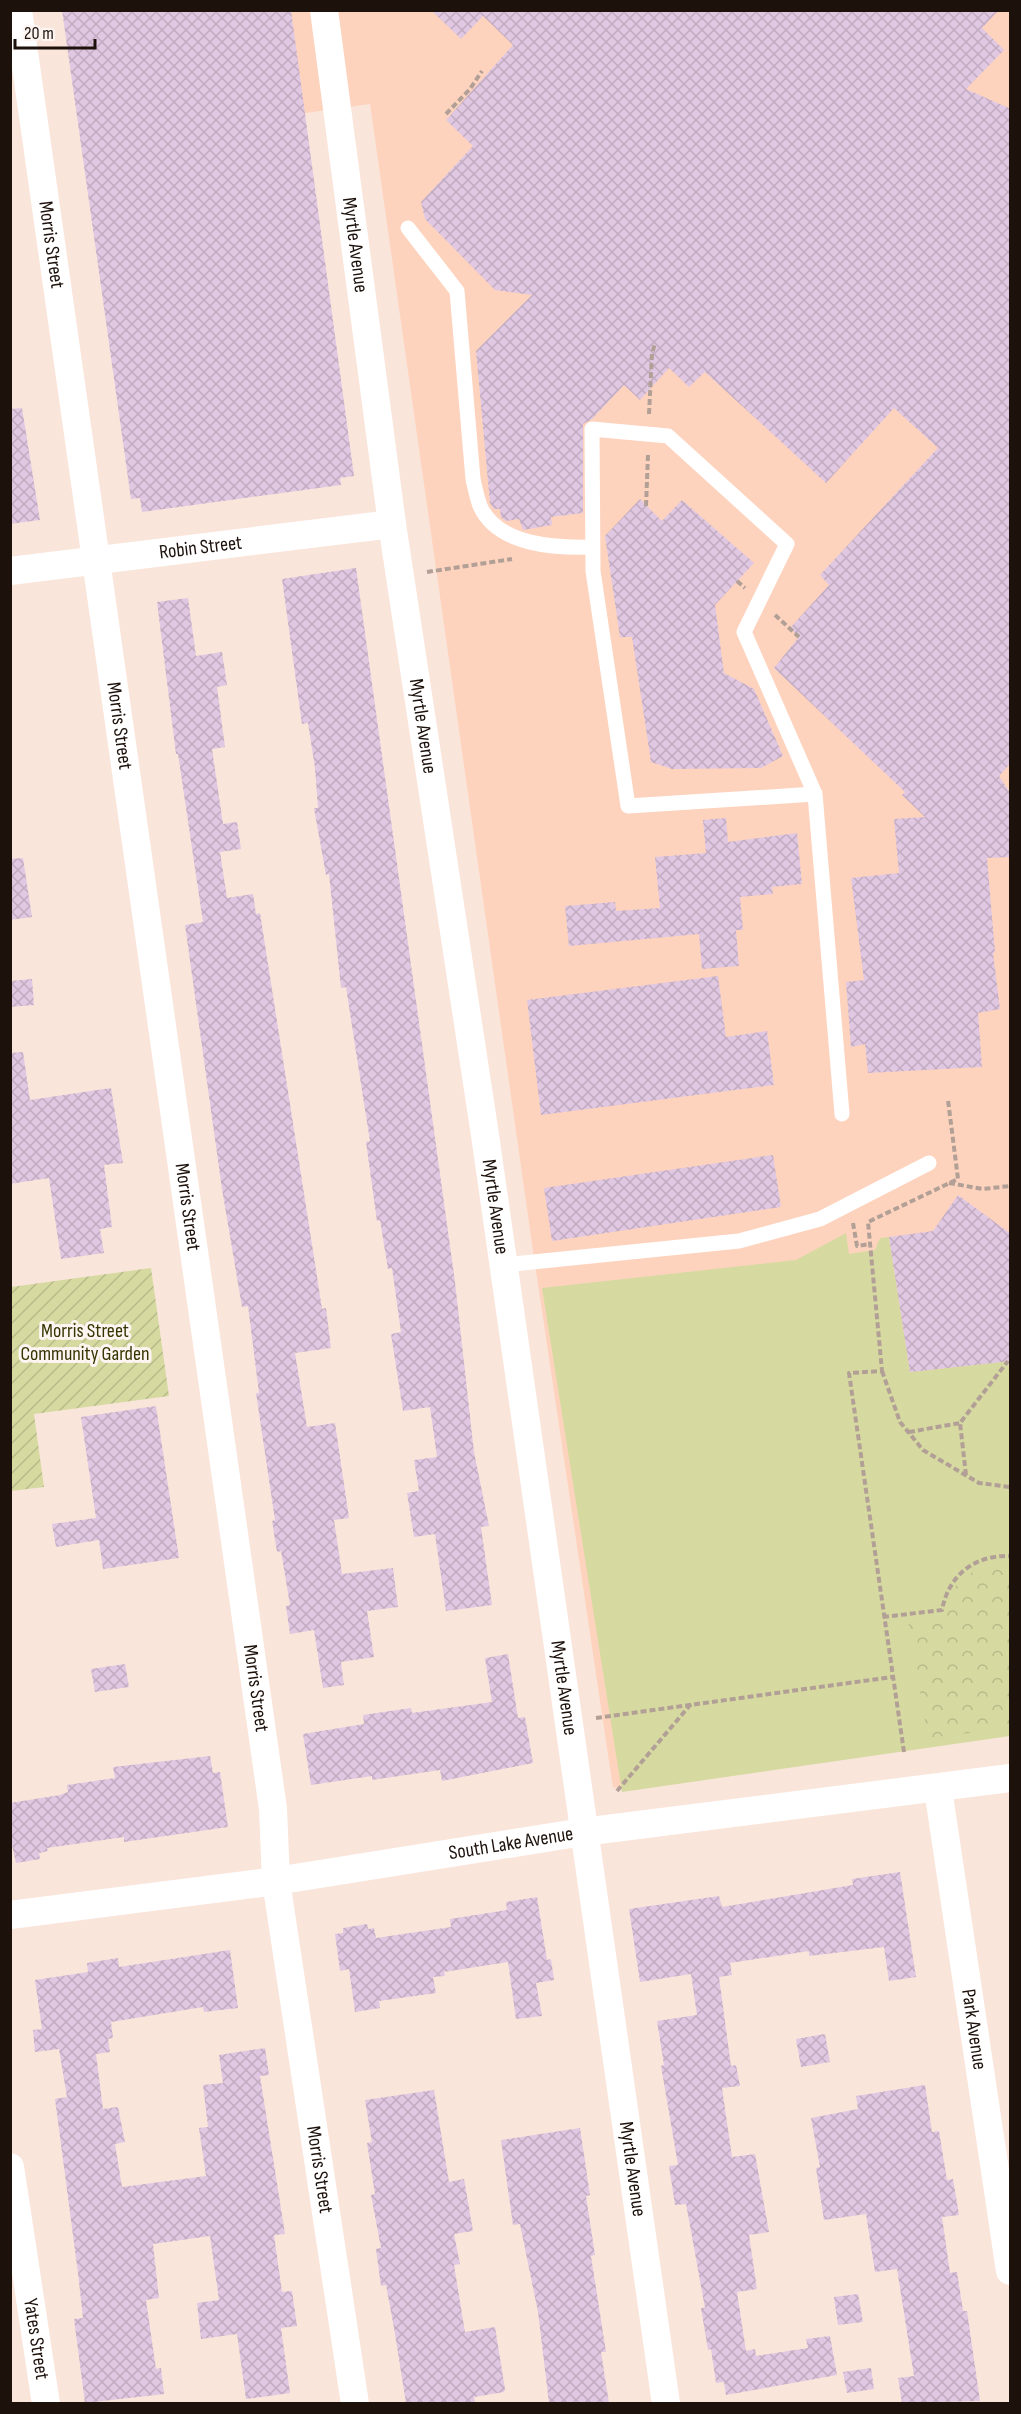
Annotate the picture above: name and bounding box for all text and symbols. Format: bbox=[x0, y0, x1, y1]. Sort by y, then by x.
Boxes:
scale bar bbox=[15, 12, 94, 50]
text: 20 m bbox=[24, 23, 54, 44]
street label: Myrtle Avenue bbox=[337, 196, 373, 294]
street label: Morris Street bbox=[33, 199, 69, 290]
street label: Robin Street bbox=[158, 531, 243, 565]
street label: Myrtle Avenue bbox=[404, 677, 442, 775]
street label: Morris Street bbox=[101, 681, 138, 771]
street label: Myrtle Avenue bbox=[477, 1158, 514, 1256]
street label: Morris Street bbox=[170, 1162, 206, 1252]
park label: Morris Street Community Garden bbox=[20, 1319, 150, 1366]
street label: Myrtle Avenue bbox=[545, 1639, 582, 1737]
street label: Morris Street bbox=[238, 1643, 274, 1733]
street label: South Lake Avenue bbox=[447, 1822, 575, 1865]
street label: Park Avenue bbox=[956, 1987, 992, 2071]
street label: Myrtle Avenue bbox=[614, 2120, 651, 2218]
street label: Morris Street bbox=[301, 2124, 338, 2215]
street label: Yates Street bbox=[18, 2297, 54, 2381]

